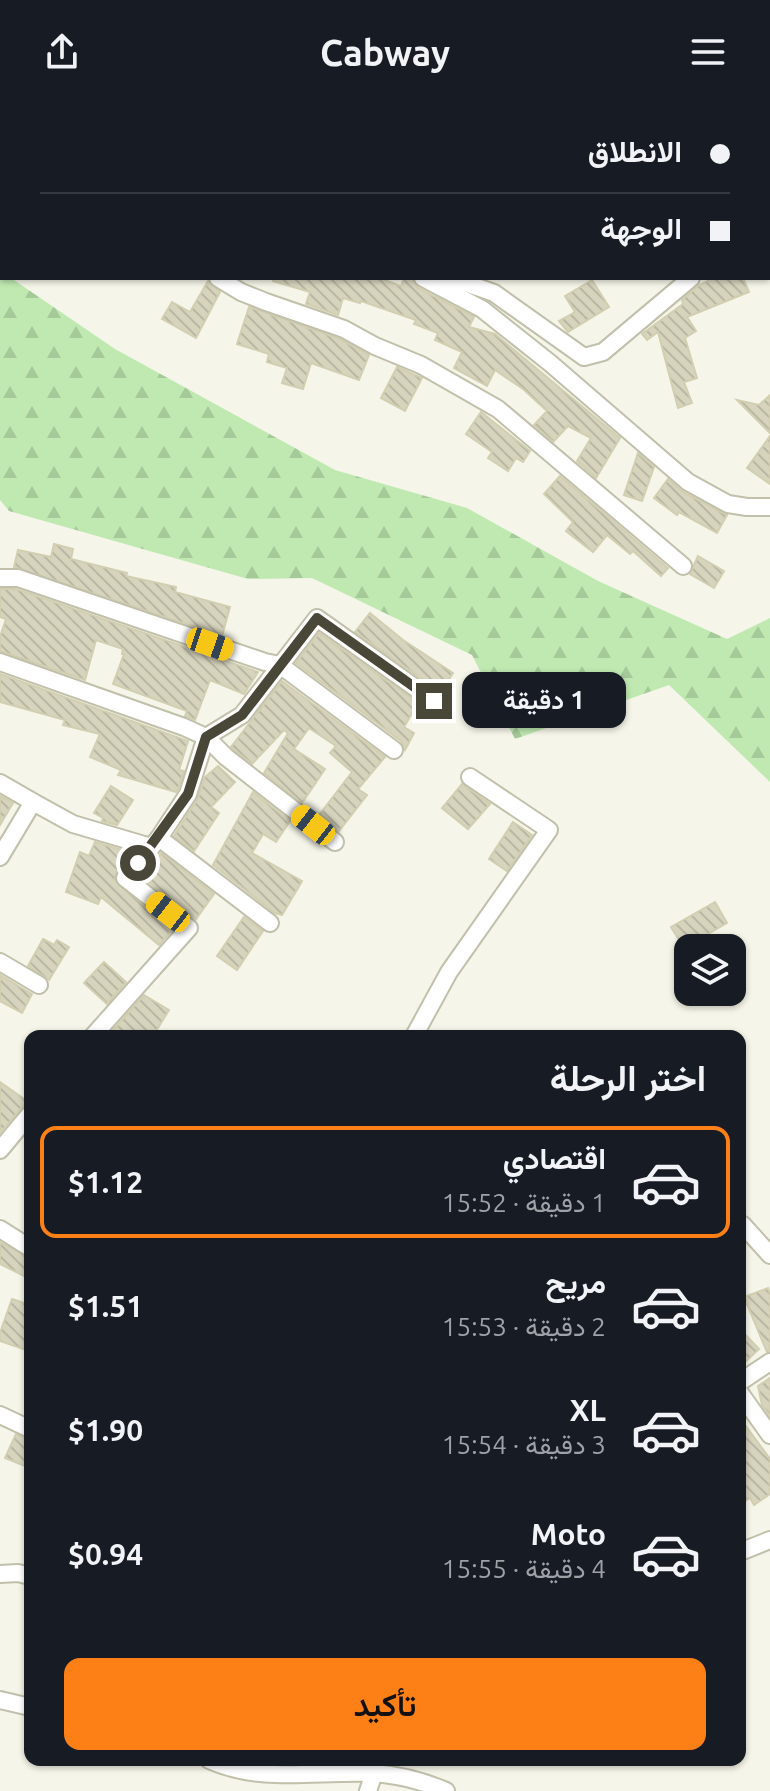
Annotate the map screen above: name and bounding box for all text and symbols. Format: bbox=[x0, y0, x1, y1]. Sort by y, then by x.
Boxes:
icon: share bbox=[40, 30, 84, 74]
icon: menu bbox=[686, 30, 730, 74]
text: Cabway bbox=[320, 32, 450, 73]
text: الانطلاق bbox=[588, 134, 682, 168]
text: الوجهة bbox=[600, 211, 682, 245]
car bbox=[183, 625, 237, 663]
callout: 1 دقيقة bbox=[462, 673, 626, 729]
route end bbox=[416, 683, 452, 719]
text: 1 دقيقة bbox=[503, 685, 585, 714]
car bbox=[287, 801, 339, 849]
route start bbox=[120, 845, 156, 881]
car bbox=[142, 888, 194, 936]
map controls bbox=[674, 934, 746, 1006]
button: layers bbox=[674, 934, 746, 1006]
text: اختر الرحلة bbox=[550, 1057, 706, 1098]
text: اقتصادي bbox=[503, 1141, 606, 1175]
icon: car bbox=[630, 1146, 702, 1218]
text: $1.12 bbox=[68, 1165, 143, 1199]
text: 1 دقيقة · 15:52 bbox=[442, 1188, 606, 1217]
text: مريح bbox=[546, 1265, 606, 1299]
icon: car bbox=[630, 1270, 702, 1342]
text: $1.51 bbox=[68, 1289, 143, 1323]
text: 2 دقيقة · 15:53 bbox=[442, 1312, 606, 1341]
text: XL bbox=[570, 1393, 606, 1427]
icon: car bbox=[630, 1394, 702, 1466]
text: $1.90 bbox=[68, 1413, 143, 1447]
text: 3 دقيقة · 15:54 bbox=[442, 1430, 606, 1459]
text: Moto bbox=[531, 1517, 606, 1551]
icon: car bbox=[630, 1518, 702, 1590]
text: $0.94 bbox=[68, 1537, 143, 1571]
text: 4 دقيقة · 15:55 bbox=[442, 1554, 606, 1583]
button: تأكيد bbox=[64, 1658, 706, 1750]

